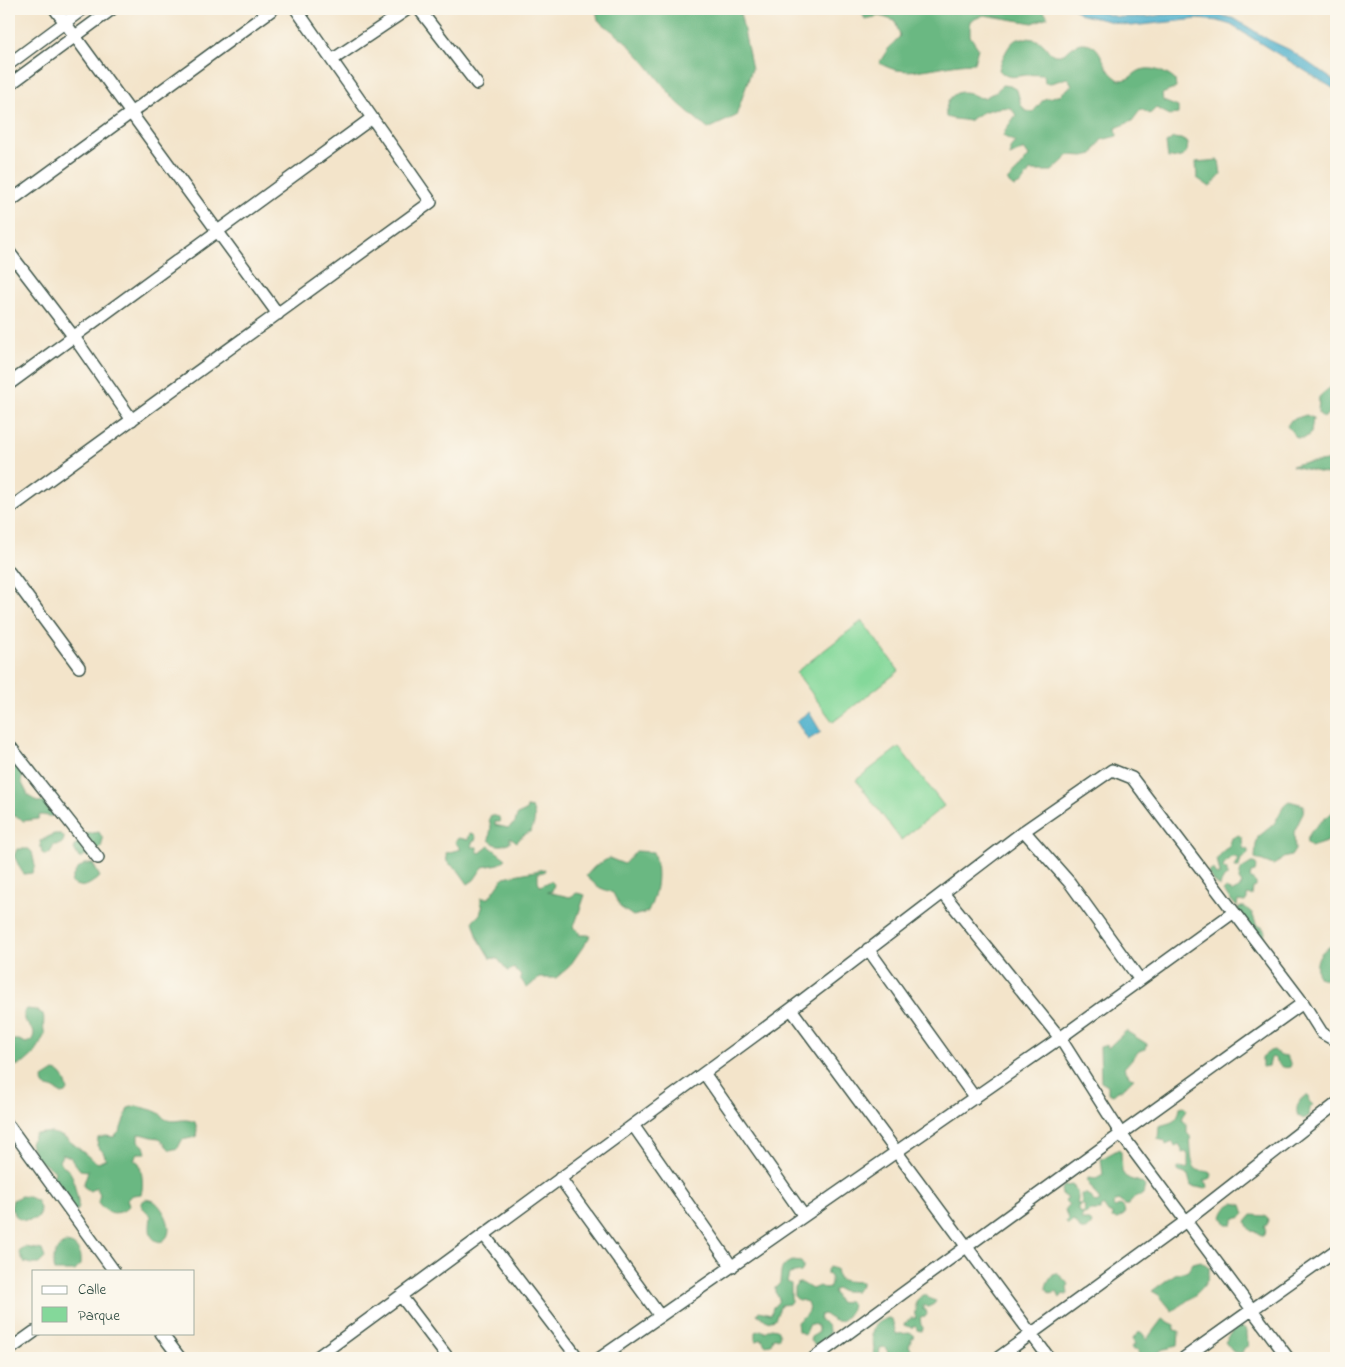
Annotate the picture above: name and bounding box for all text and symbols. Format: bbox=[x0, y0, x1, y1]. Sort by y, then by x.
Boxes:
legend bbox=[32, 1270, 195, 1334]
text: Calle bbox=[78, 1279, 106, 1301]
text: Parque bbox=[78, 1305, 120, 1327]

